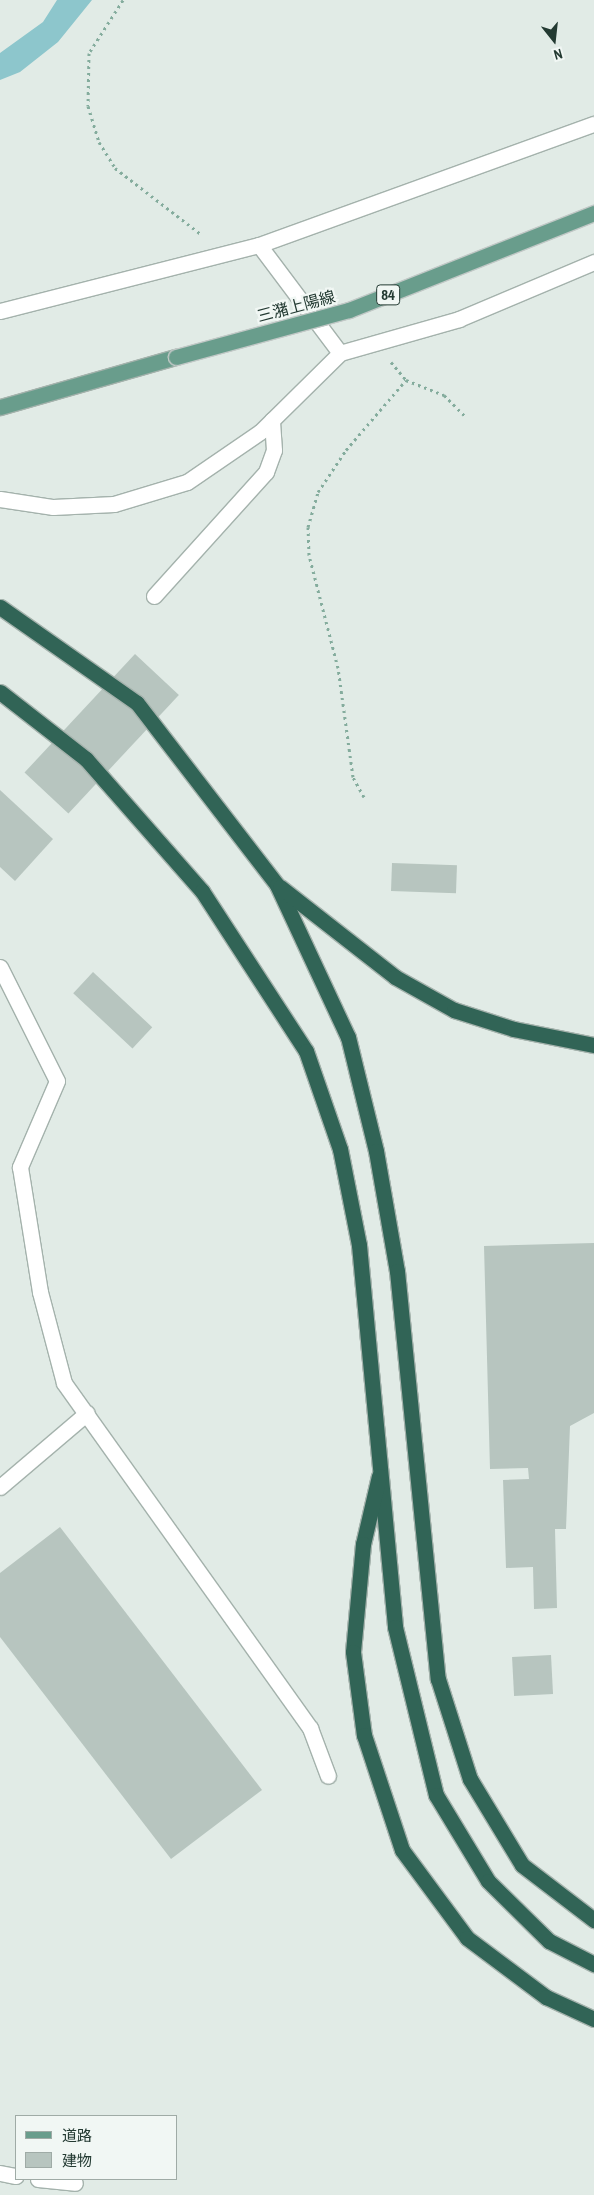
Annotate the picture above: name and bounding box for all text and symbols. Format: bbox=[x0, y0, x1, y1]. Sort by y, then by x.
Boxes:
north arrow bbox=[529, 15, 579, 65]
text: N bbox=[552, 45, 565, 64]
road number: 84 bbox=[376, 282, 400, 308]
street label: 三潴上陽線 bbox=[255, 286, 337, 326]
legend bbox=[15, 2115, 178, 2180]
text: 道路 bbox=[62, 2125, 92, 2146]
text: 建物 bbox=[62, 2150, 92, 2171]

